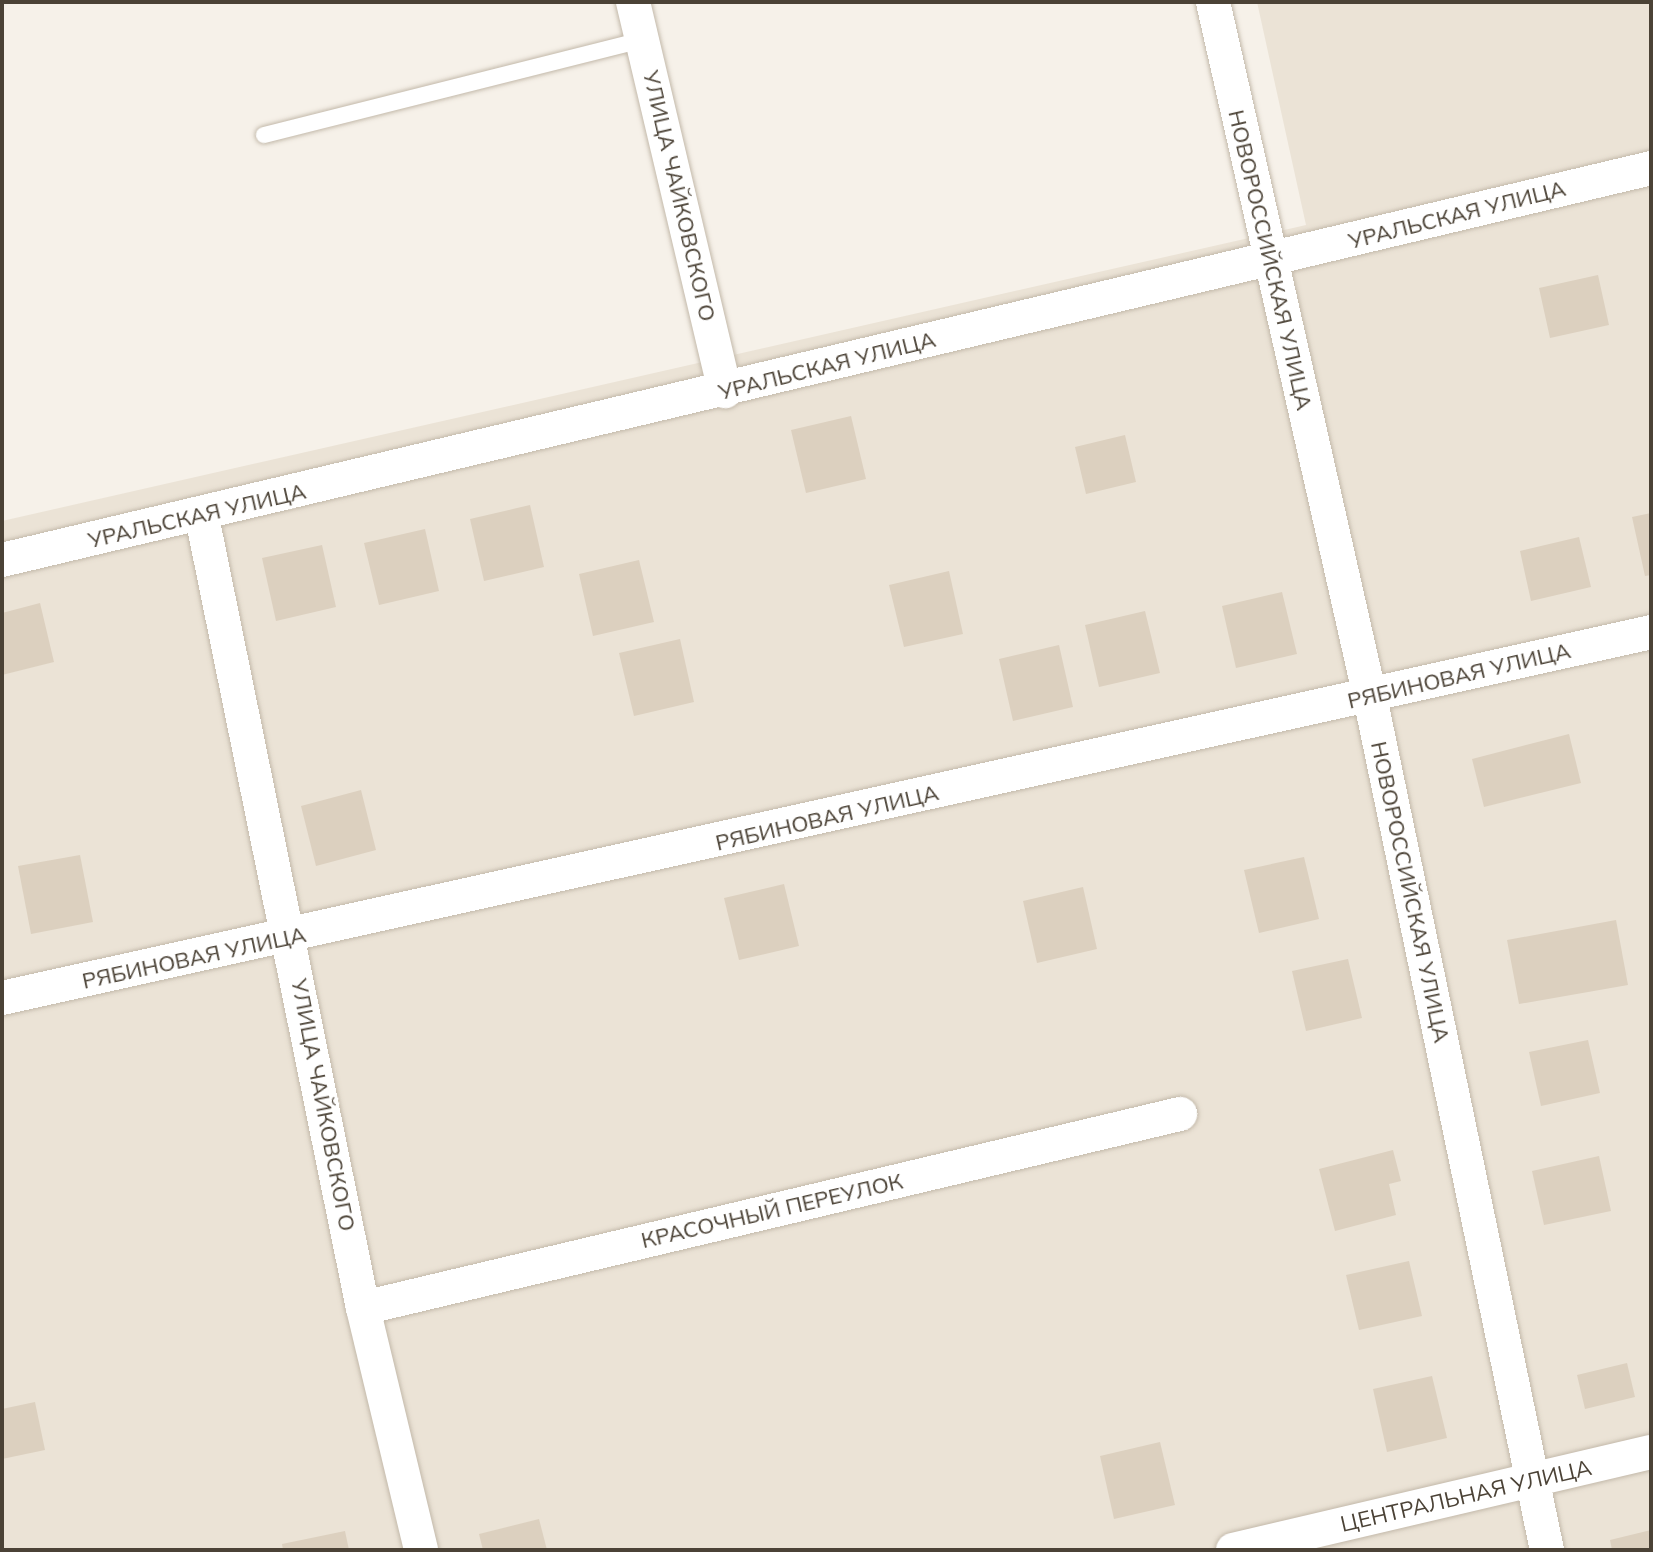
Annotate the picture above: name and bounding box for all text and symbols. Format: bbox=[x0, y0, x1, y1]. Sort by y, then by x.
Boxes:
street label: УЛИЦА ЧАЙКОВСКОГО bbox=[637, 68, 721, 324]
street label: НОВОРОССИЙСКАЯ УЛИЦА bbox=[1223, 107, 1317, 413]
street label: УРАЛЬСКАЯ УЛИЦА bbox=[1346, 175, 1568, 255]
street label: УРАЛЬСКАЯ УЛИЦА bbox=[716, 326, 938, 406]
street label: УРАЛЬСКАЯ УЛИЦА bbox=[85, 478, 309, 554]
street label: РЯБИНОВАЯ УЛИЦА bbox=[1345, 637, 1573, 715]
street label: НОВОРОССИЙСКАЯ УЛИЦА bbox=[1365, 739, 1455, 1045]
street label: РЯБИНОВАЯ УЛИЦА bbox=[713, 779, 941, 857]
street label: РЯБИНОВАЯ УЛИЦА bbox=[80, 921, 308, 995]
street label: УЛИЦА ЧАЙКОВСКОГО bbox=[286, 976, 360, 1234]
street label: КРАСОЧНЫЙ ПЕРЕУЛОК bbox=[639, 1168, 905, 1254]
street label: ЦЕНТРАЛЬНАЯ УЛИЦА bbox=[1338, 1454, 1594, 1538]

